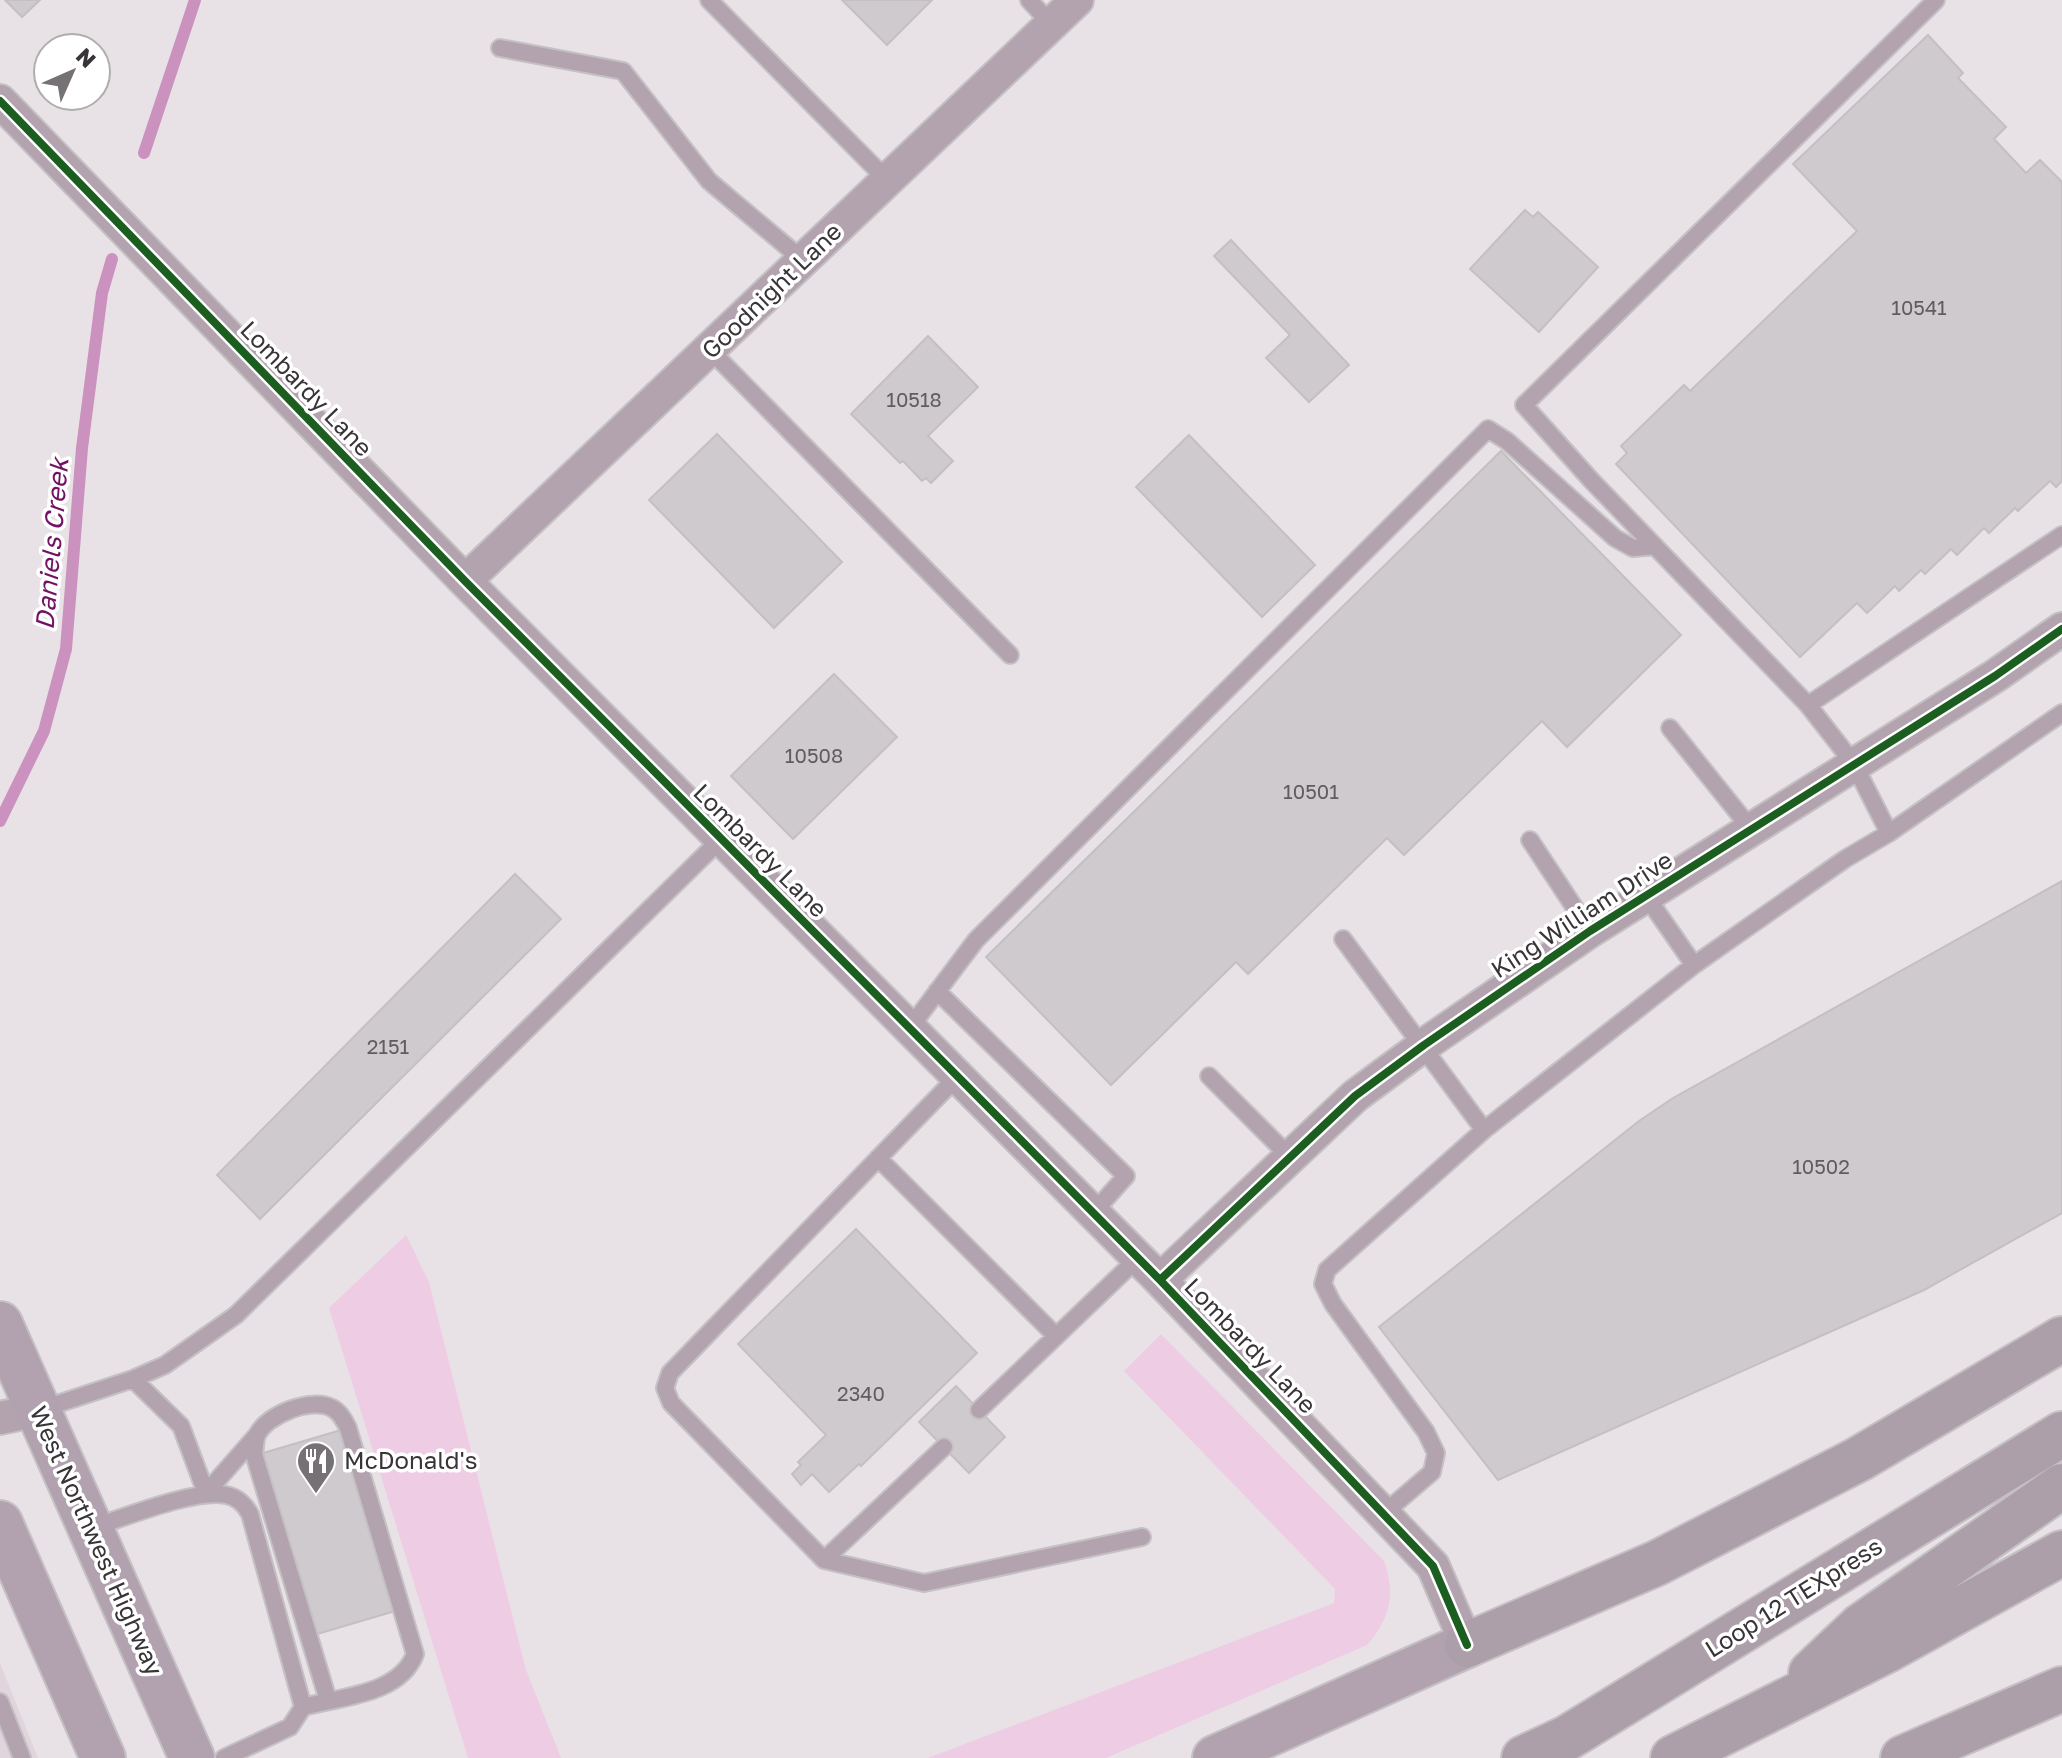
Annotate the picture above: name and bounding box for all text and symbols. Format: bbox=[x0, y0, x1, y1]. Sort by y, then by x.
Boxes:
north arrow bbox=[32, 32, 112, 112]
text: N bbox=[71, 42, 102, 73]
street label: Goodnight Lane bbox=[695, 216, 847, 364]
house number: 10541 bbox=[1891, 295, 1947, 319]
street label: Lombardy Lane bbox=[235, 314, 379, 462]
house number: 10518 bbox=[886, 387, 942, 411]
water label: Daniels Creek bbox=[29, 455, 75, 631]
house number: 10508 bbox=[785, 743, 843, 767]
street label: Lombardy Lane bbox=[688, 777, 834, 923]
house number: 10501 bbox=[1283, 779, 1339, 803]
street label: King William Drive bbox=[1485, 844, 1677, 983]
house number: 2151 bbox=[367, 1034, 410, 1058]
house number: 10502 bbox=[1792, 1154, 1850, 1178]
street label: Lombardy Lane bbox=[1179, 1271, 1323, 1419]
house number: 2340 bbox=[837, 1381, 885, 1405]
street label: West Northwest Highway bbox=[25, 1401, 170, 1680]
restaurant icon: McDonald's bbox=[295, 1440, 337, 1495]
place label: McDonald's bbox=[344, 1445, 477, 1474]
street label: Loop 12 TEXpress bbox=[1699, 1531, 1887, 1663]

